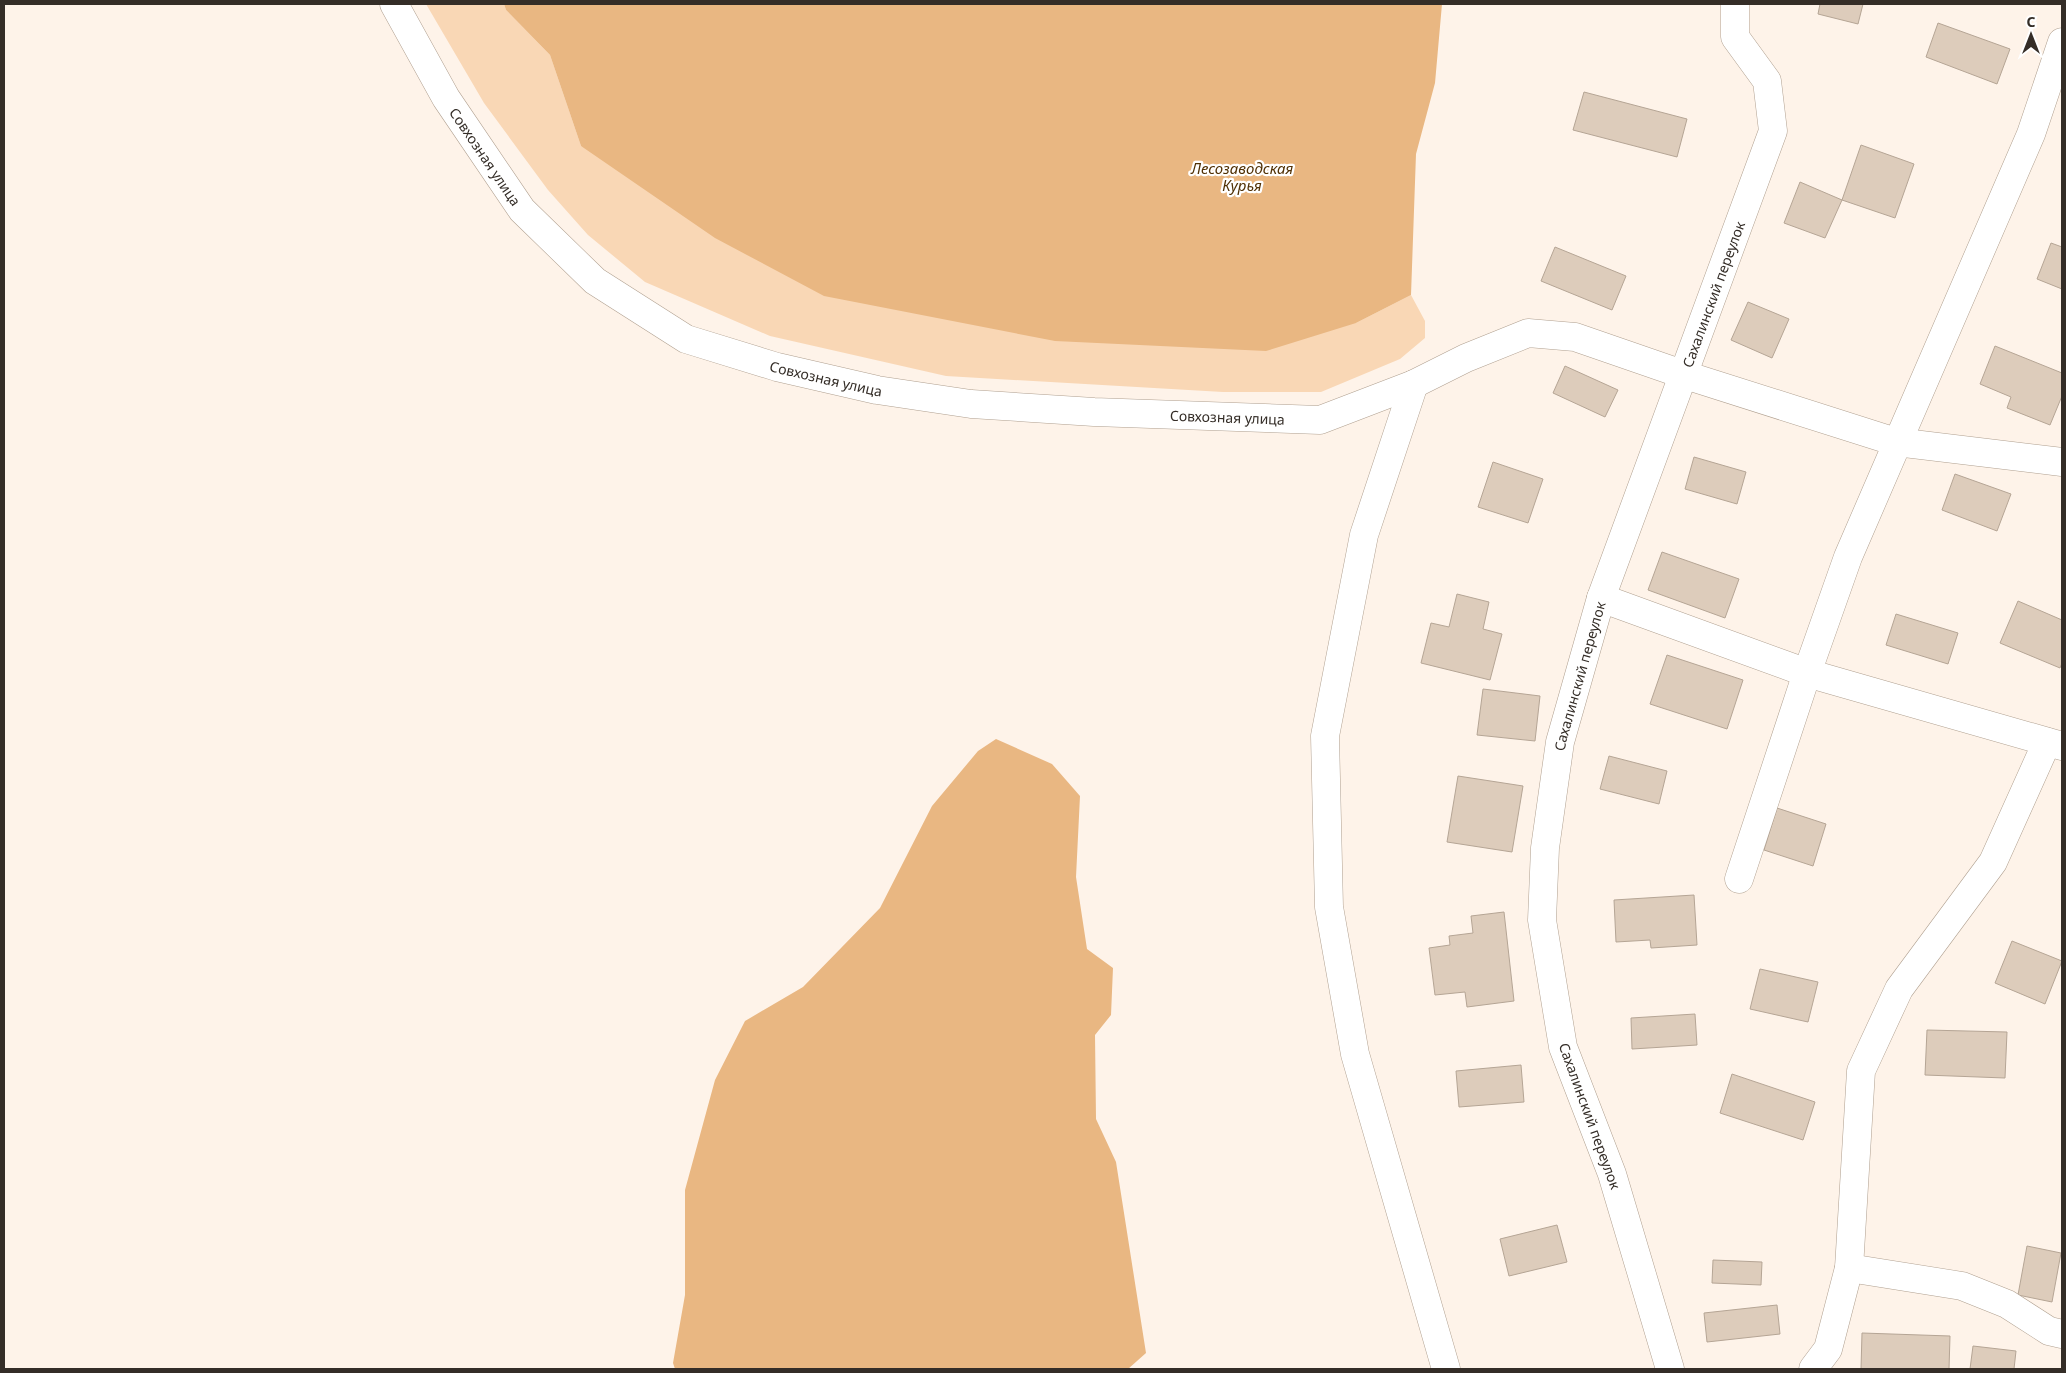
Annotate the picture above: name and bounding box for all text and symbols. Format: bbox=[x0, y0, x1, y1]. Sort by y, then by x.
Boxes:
north arrow bbox=[2006, 10, 2056, 60]
text: С bbox=[2026, 12, 2036, 31]
street label: Совхозная улица bbox=[446, 104, 526, 209]
water label: Лесозаводская Курья bbox=[1190, 158, 1293, 195]
street label: Сахалинский переулок bbox=[1677, 218, 1749, 370]
street label: Совхозная улица bbox=[767, 356, 883, 400]
street label: Совхозная улица bbox=[1170, 405, 1285, 428]
street label: Сахалинский переулок bbox=[1549, 599, 1609, 752]
street label: Сахалинский переулок bbox=[1555, 1040, 1626, 1192]

